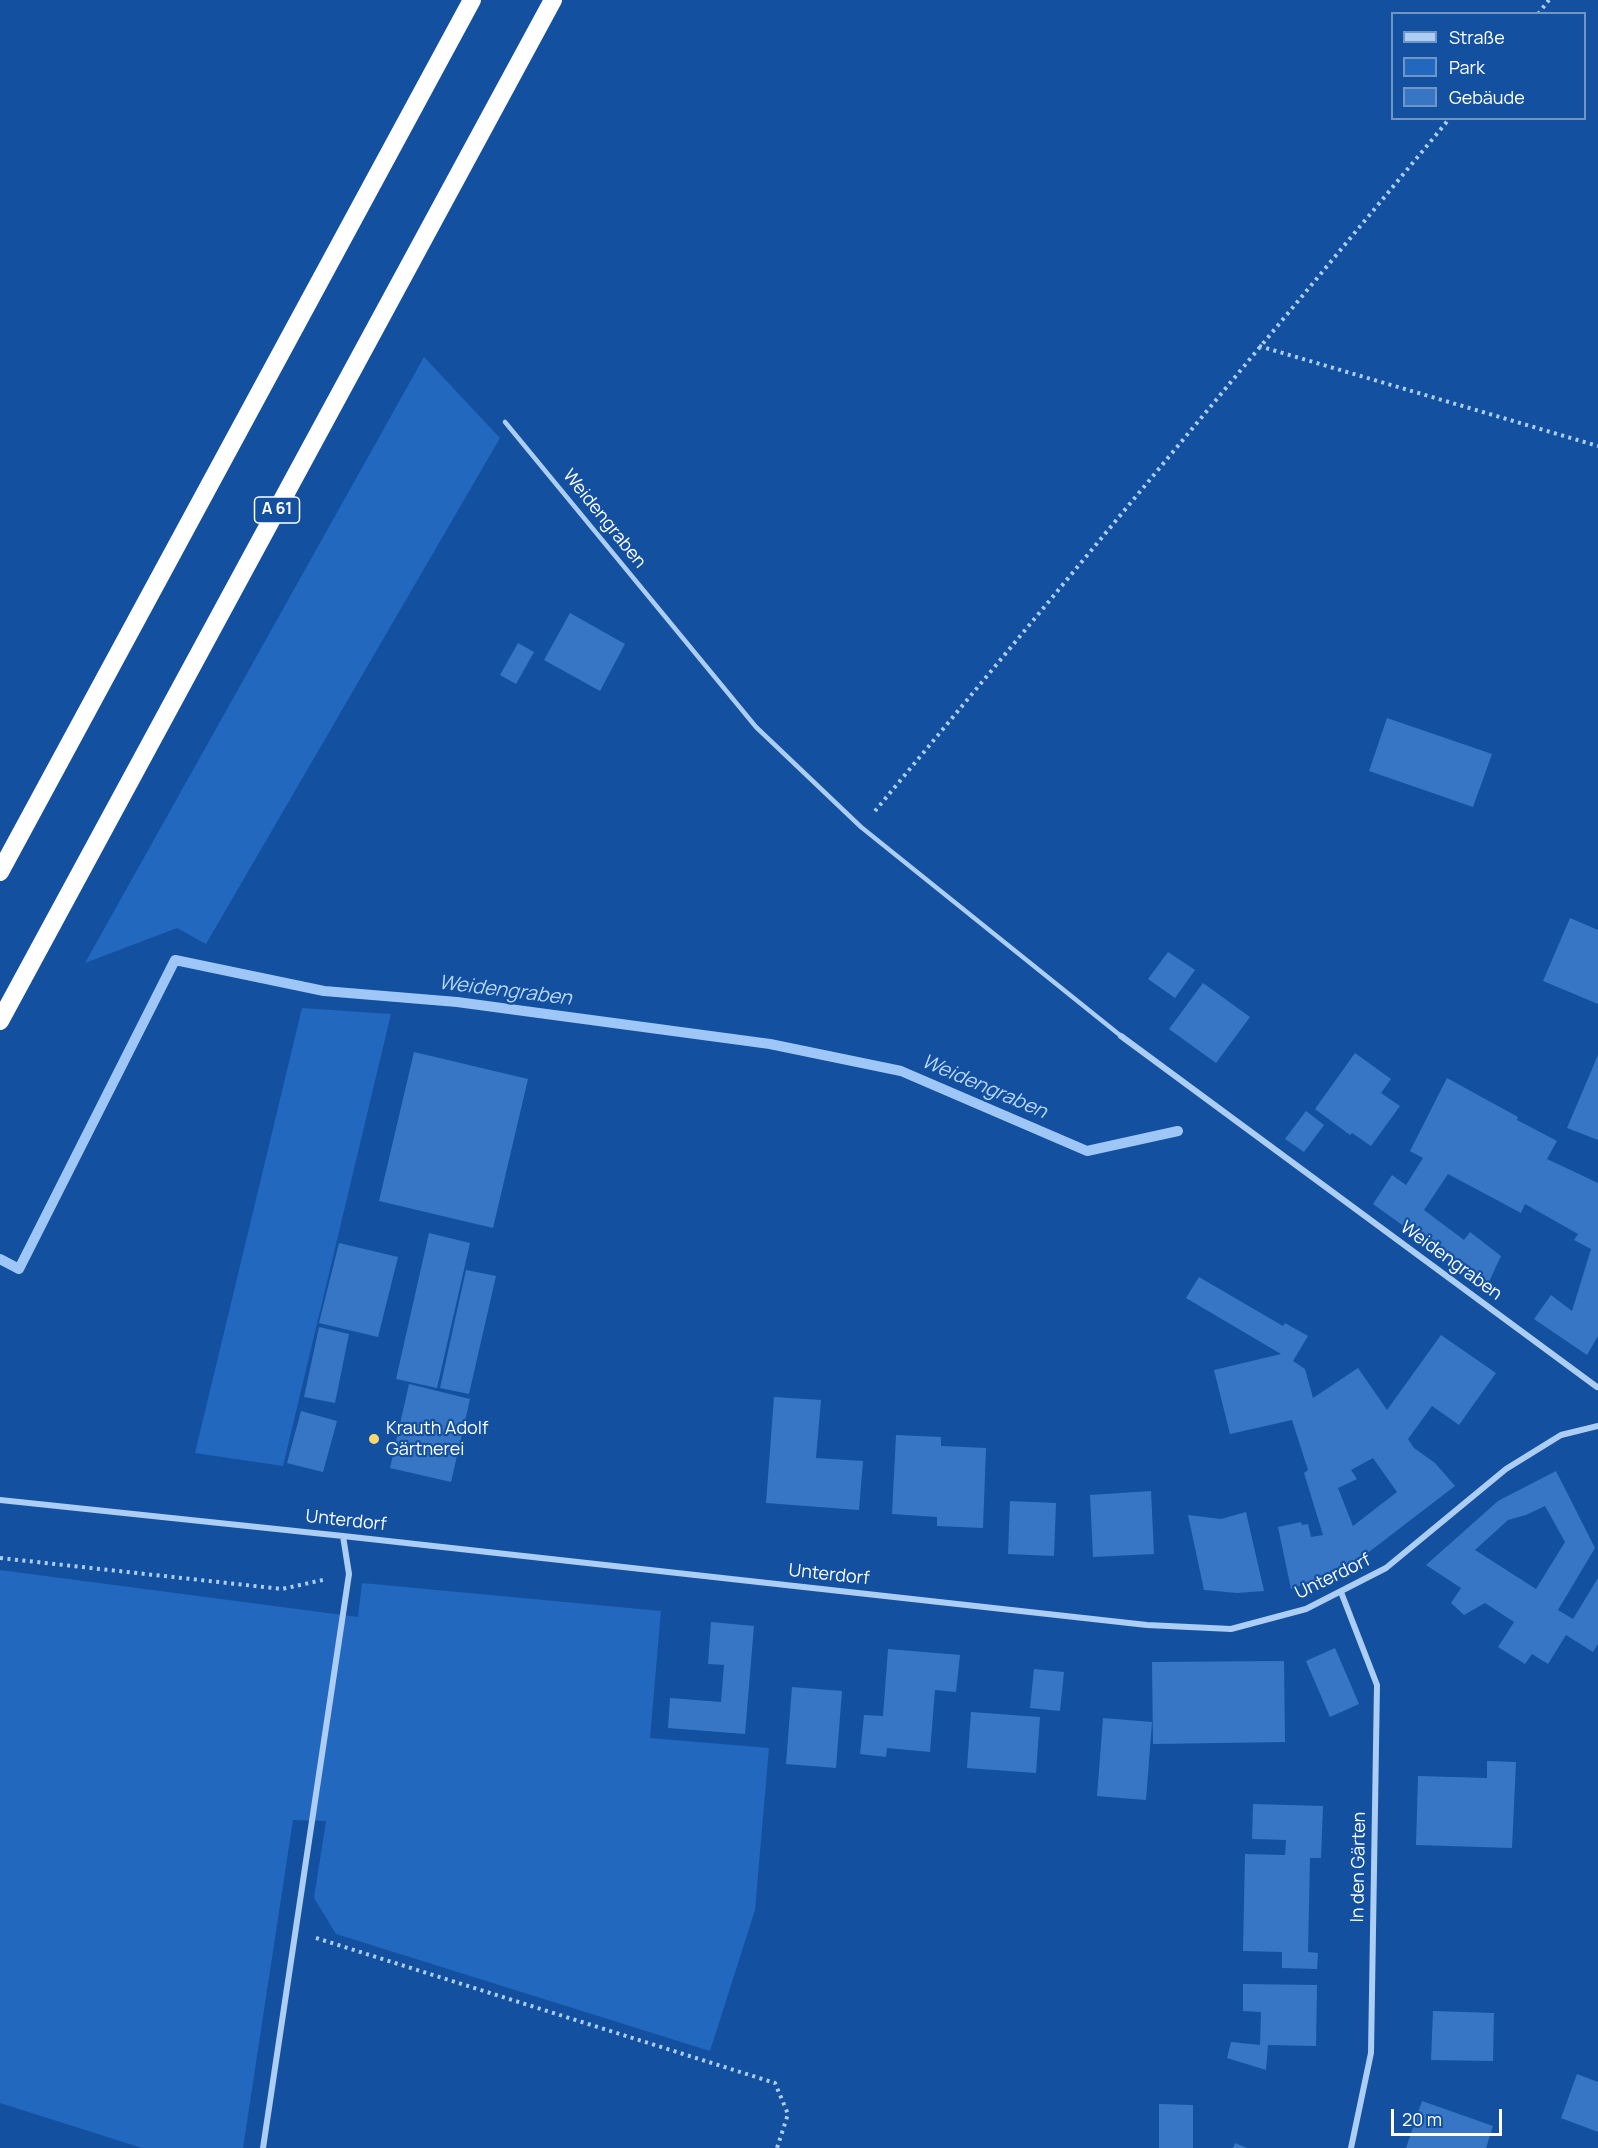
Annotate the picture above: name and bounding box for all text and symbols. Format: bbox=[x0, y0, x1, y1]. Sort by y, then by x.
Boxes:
legend bbox=[1391, 12, 1586, 120]
text: Straße bbox=[1449, 25, 1505, 49]
text: Park bbox=[1449, 55, 1485, 79]
text: Gebäude bbox=[1449, 85, 1525, 109]
street label: Weidengraben bbox=[558, 465, 650, 573]
road number: A 61 bbox=[254, 497, 300, 523]
water label: Weidengraben bbox=[437, 971, 573, 1011]
water label: Weidengraben bbox=[918, 1050, 1050, 1124]
street label: Weidengraben bbox=[1396, 1217, 1506, 1305]
place label: Krauth Adolf Gärtnerei bbox=[386, 1418, 488, 1460]
marker: Krauth Adolf Gärtnerei bbox=[367, 1432, 381, 1446]
street label: Unterdorf bbox=[304, 1506, 388, 1536]
street label: Unterdorf bbox=[1292, 1549, 1374, 1605]
street label: Unterdorf bbox=[787, 1560, 871, 1590]
street label: In den Gärten bbox=[1347, 1811, 1371, 1923]
scale bar bbox=[1394, 2097, 1505, 2135]
text: 20 m bbox=[1402, 2107, 1442, 2131]

